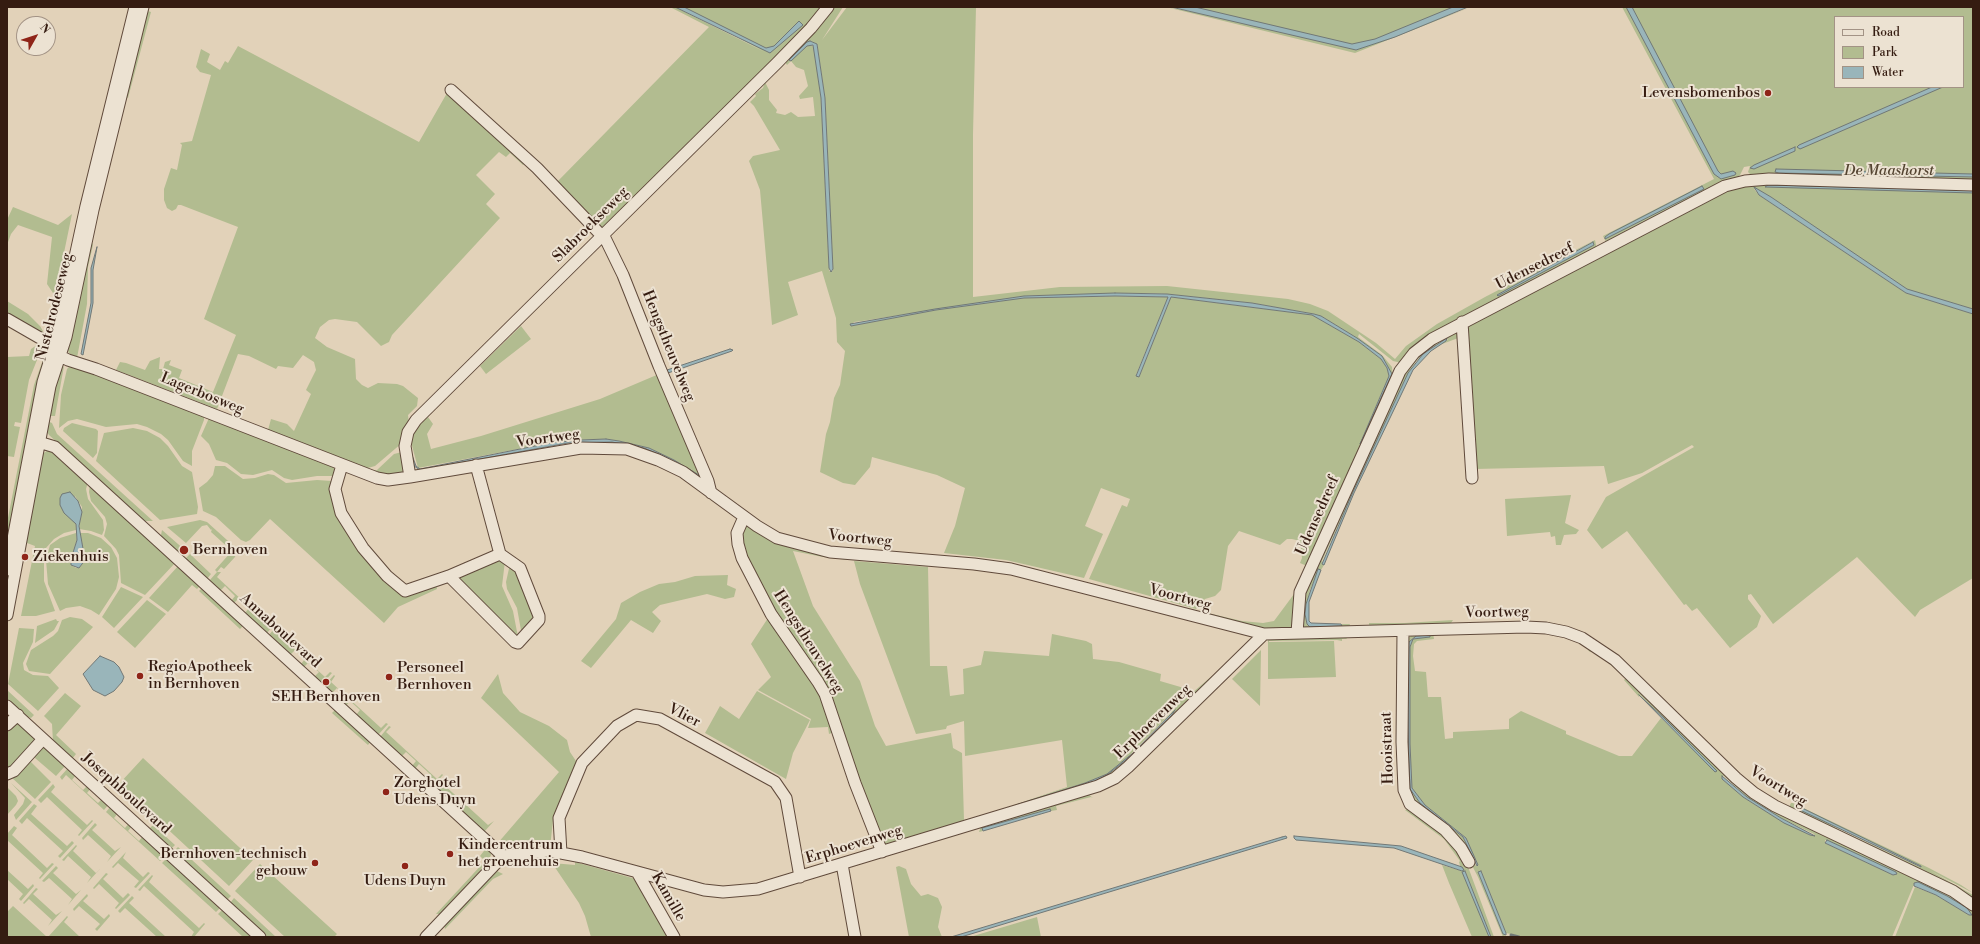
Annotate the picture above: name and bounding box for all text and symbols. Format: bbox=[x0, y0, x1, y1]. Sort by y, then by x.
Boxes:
north arrow bbox=[16, 16, 56, 56]
legend bbox=[1834, 16, 1964, 88]
text: N bbox=[36, 21, 53, 37]
text: Road bbox=[1872, 25, 1900, 40]
text: Park bbox=[1872, 45, 1897, 60]
text: Water bbox=[1872, 65, 1904, 80]
place label: Levensbomenbos bbox=[1642, 84, 1760, 102]
marker: Levensbomenbos bbox=[1763, 88, 1773, 98]
park label: De Maashorst bbox=[1844, 162, 1934, 180]
street label: Slabroekseweg bbox=[549, 183, 633, 267]
street label: Udensedreef bbox=[1493, 240, 1577, 294]
street label: Nistelrodeseweg bbox=[33, 251, 77, 363]
street label: Hengstheuvelweg bbox=[637, 288, 699, 404]
street label: Lagerbosweg bbox=[158, 369, 246, 419]
street label: Voortweg bbox=[515, 426, 581, 452]
street label: Udensedreef bbox=[1292, 473, 1344, 559]
street label: Voortweg bbox=[827, 527, 893, 551]
place label: Bernhoven bbox=[193, 541, 268, 559]
marker: Bernhoven bbox=[178, 544, 190, 556]
place label: Ziekenhuis bbox=[33, 548, 109, 566]
marker: Ziekenhuis bbox=[20, 552, 30, 562]
street label: Voortweg bbox=[1147, 581, 1213, 615]
street label: Hengstheuvelweg bbox=[769, 587, 847, 697]
street label: Annaboulevard bbox=[236, 590, 324, 672]
street label: Voortweg bbox=[1465, 603, 1529, 623]
place label: RegioApotheek in Bernhoven bbox=[148, 658, 252, 693]
place label: Personeel Bernhoven bbox=[397, 659, 472, 694]
marker: RegioApotheek in Bernhoven bbox=[135, 671, 145, 681]
marker: Personeel Bernhoven bbox=[384, 672, 394, 682]
marker: SEH Bernhoven bbox=[321, 677, 331, 687]
street label: Erphoevenweg bbox=[1111, 681, 1195, 763]
place label: SEH Bernhoven bbox=[272, 688, 380, 706]
street label: Vlier bbox=[665, 700, 703, 732]
street label: Hooistraat bbox=[1378, 711, 1398, 785]
street label: Josephboulevard bbox=[78, 749, 174, 839]
street label: Voortweg bbox=[1746, 763, 1810, 811]
place label: Zorghotel Udens Duyn bbox=[394, 774, 476, 809]
marker: Zorghotel Udens Duyn bbox=[381, 787, 391, 797]
street label: Erphoevenweg bbox=[803, 822, 905, 868]
place label: Kindercentrum het groenehuis bbox=[458, 836, 563, 871]
place label: Bernhoven-technisch gebouw bbox=[160, 845, 307, 880]
marker: Kindercentrum het groenehuis bbox=[445, 849, 455, 859]
marker: Bernhoven-technisch gebouw bbox=[310, 858, 320, 868]
marker: Udens Duyn bbox=[400, 861, 410, 871]
street label: Kamille bbox=[647, 869, 689, 925]
place label: Udens Duyn bbox=[364, 872, 446, 890]

